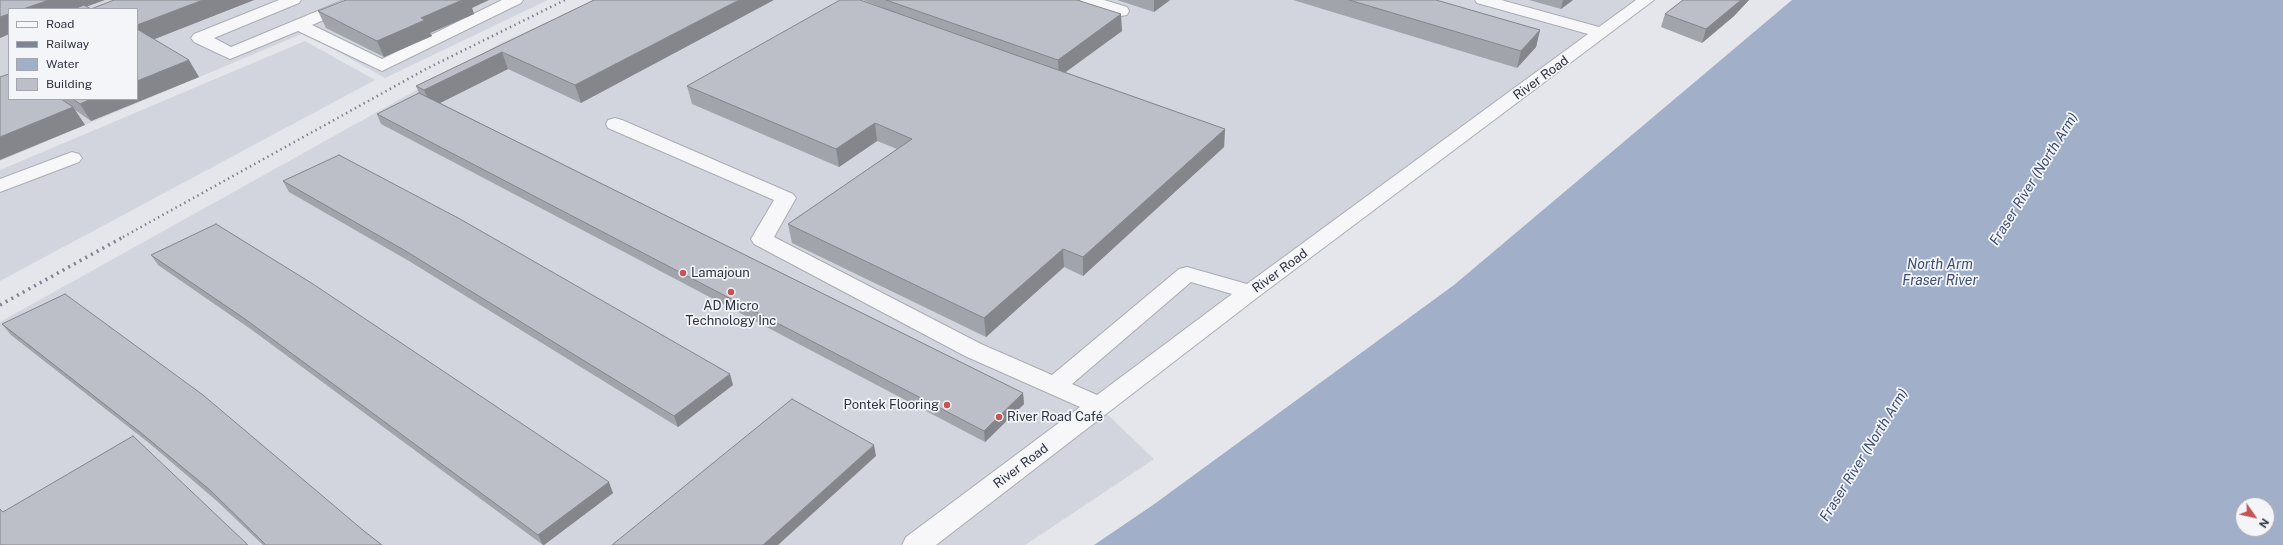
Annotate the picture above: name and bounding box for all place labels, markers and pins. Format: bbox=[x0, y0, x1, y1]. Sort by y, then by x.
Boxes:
place label: Lamajoun bbox=[691, 265, 750, 281]
marker: Lamajoun bbox=[678, 268, 688, 278]
marker: AD Micro Technology Inc bbox=[726, 287, 736, 297]
place label: AD Micro Technology Inc bbox=[686, 298, 776, 329]
place label: Pontek Flooring bbox=[844, 397, 939, 413]
marker: Pontek Flooring bbox=[942, 400, 952, 410]
place label: River Road Café bbox=[1007, 409, 1103, 425]
marker: River Road Café bbox=[994, 412, 1004, 422]

